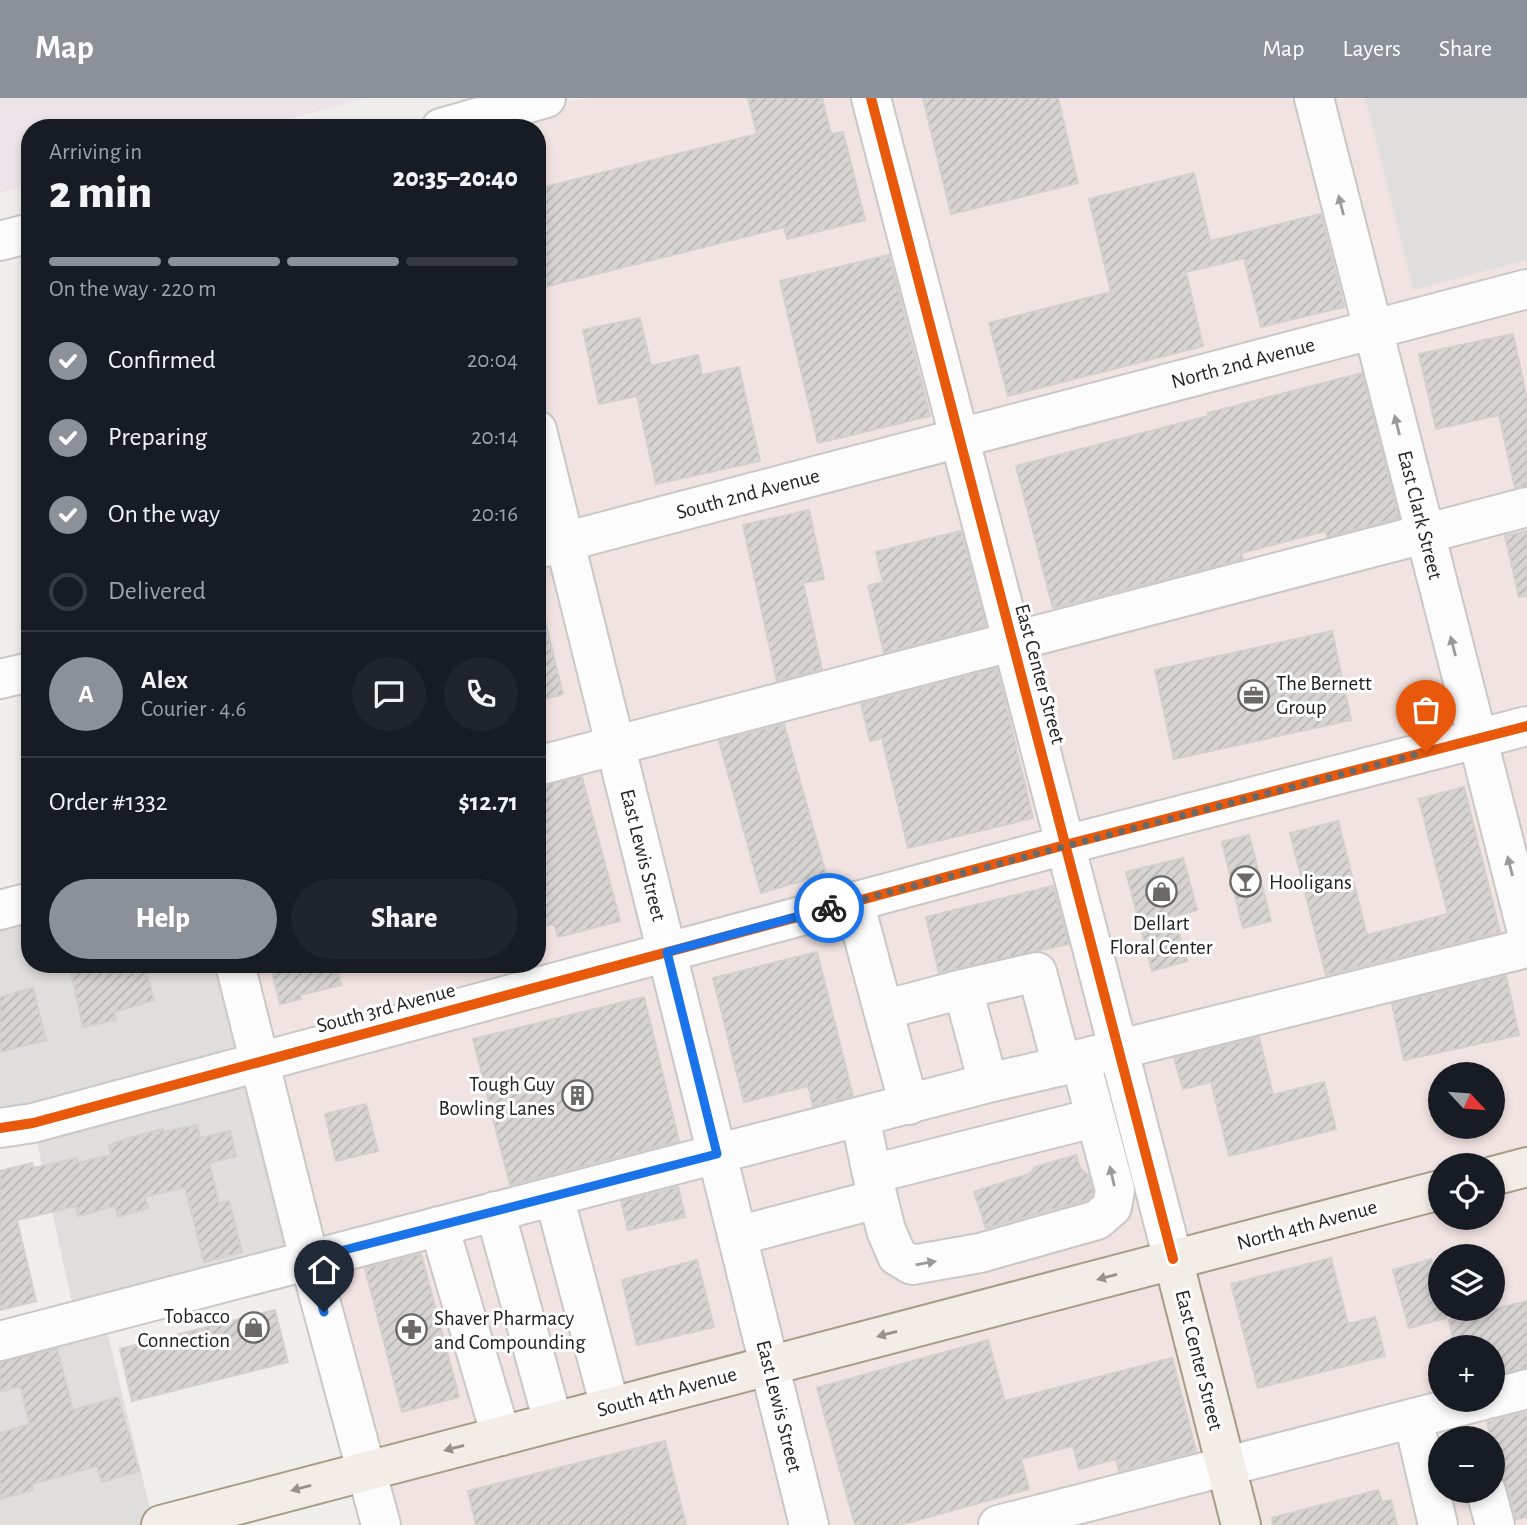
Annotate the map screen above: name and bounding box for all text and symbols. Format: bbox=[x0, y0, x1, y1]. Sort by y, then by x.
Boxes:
text: Map bbox=[35, 32, 94, 65]
text: Map bbox=[1262, 37, 1304, 61]
text: Layers bbox=[1342, 37, 1401, 61]
text: Share bbox=[1439, 37, 1492, 61]
text: Arriving in bbox=[49, 141, 142, 164]
text: 20:35–20:40 bbox=[393, 165, 518, 191]
text: 2 min bbox=[49, 170, 152, 216]
one-way arrow bbox=[1335, 194, 1346, 216]
text: On the way · 220 m bbox=[49, 278, 216, 301]
street label: North 2nd Avenue bbox=[1169, 334, 1317, 392]
icon: check bbox=[49, 342, 87, 380]
text: Confirmed bbox=[108, 347, 216, 373]
text: 20:04 bbox=[467, 349, 518, 372]
one-way arrow bbox=[1391, 414, 1402, 436]
icon: check bbox=[49, 419, 87, 457]
text: Preparing bbox=[108, 424, 207, 450]
text: 20:14 bbox=[471, 426, 518, 449]
street label: East Clark Street bbox=[1394, 448, 1446, 582]
street label: South 2nd Avenue bbox=[674, 465, 822, 523]
icon: check bbox=[49, 496, 87, 534]
text: On the way bbox=[108, 501, 220, 527]
text: 20:16 bbox=[471, 503, 518, 526]
text: Delivered bbox=[108, 578, 206, 604]
street label: East Center Street bbox=[1011, 602, 1069, 747]
one-way arrow bbox=[1448, 635, 1458, 656]
button: chat bbox=[352, 657, 426, 731]
button: phone bbox=[444, 657, 518, 731]
text: Alex bbox=[141, 667, 188, 693]
place label: The Bernett Group bbox=[1276, 673, 1372, 718]
office icon: The Bernett Group bbox=[1236, 678, 1270, 712]
pin bbox=[1396, 680, 1456, 752]
text: A bbox=[78, 681, 94, 707]
icon: bag bbox=[1407, 691, 1445, 729]
text: Courier · 4.6 bbox=[141, 698, 246, 721]
street label: East Lewis Street bbox=[616, 787, 670, 923]
text: Order #1332 bbox=[49, 789, 168, 815]
text: $12.71 bbox=[458, 789, 518, 815]
one-way arrow bbox=[1504, 855, 1515, 877]
bar icon: Hooligans bbox=[1229, 865, 1263, 899]
place label: Hooligans bbox=[1269, 872, 1352, 893]
courier bbox=[794, 873, 864, 943]
shop icon: Dellart Floral Center bbox=[1144, 874, 1178, 908]
button: Help bbox=[49, 879, 277, 959]
button: Share bbox=[291, 879, 518, 959]
icon: bike bbox=[810, 889, 848, 927]
place label: Dellart Floral Center bbox=[1109, 913, 1213, 958]
street label: South 3rd Avenue bbox=[314, 979, 458, 1037]
north arrow bbox=[1428, 1062, 1505, 1139]
map controls bbox=[1428, 1062, 1505, 1503]
place label: Tough Guy Bowling Lanes bbox=[438, 1074, 555, 1119]
building icon: Tough Guy Bowling Lanes bbox=[561, 1079, 595, 1113]
button: locate bbox=[1428, 1153, 1505, 1230]
one-way arrow bbox=[1106, 1165, 1117, 1187]
street label: North 4th Avenue bbox=[1235, 1196, 1379, 1254]
pin bbox=[294, 1240, 354, 1312]
button: layers bbox=[1428, 1244, 1505, 1321]
icon: home bbox=[305, 1251, 343, 1289]
one-way arrow bbox=[915, 1257, 937, 1268]
one-way arrow bbox=[1096, 1272, 1118, 1283]
street label: East Center Street bbox=[1171, 1288, 1227, 1433]
place label: Tobacco Connection bbox=[137, 1306, 230, 1351]
place label: Shaver Pharmacy and Compounding bbox=[434, 1308, 586, 1353]
shop icon: Tobacco Connection bbox=[236, 1311, 270, 1345]
pharmacy icon: Shaver Pharmacy and Compounding bbox=[394, 1313, 428, 1347]
one-way arrow bbox=[876, 1329, 898, 1340]
button: + bbox=[1428, 1335, 1505, 1412]
street label: East Lewis Street bbox=[752, 1338, 806, 1474]
street label: South 4th Avenue bbox=[595, 1363, 739, 1421]
button: − bbox=[1428, 1426, 1505, 1503]
one-way arrow bbox=[443, 1443, 465, 1454]
one-way arrow bbox=[290, 1483, 312, 1494]

